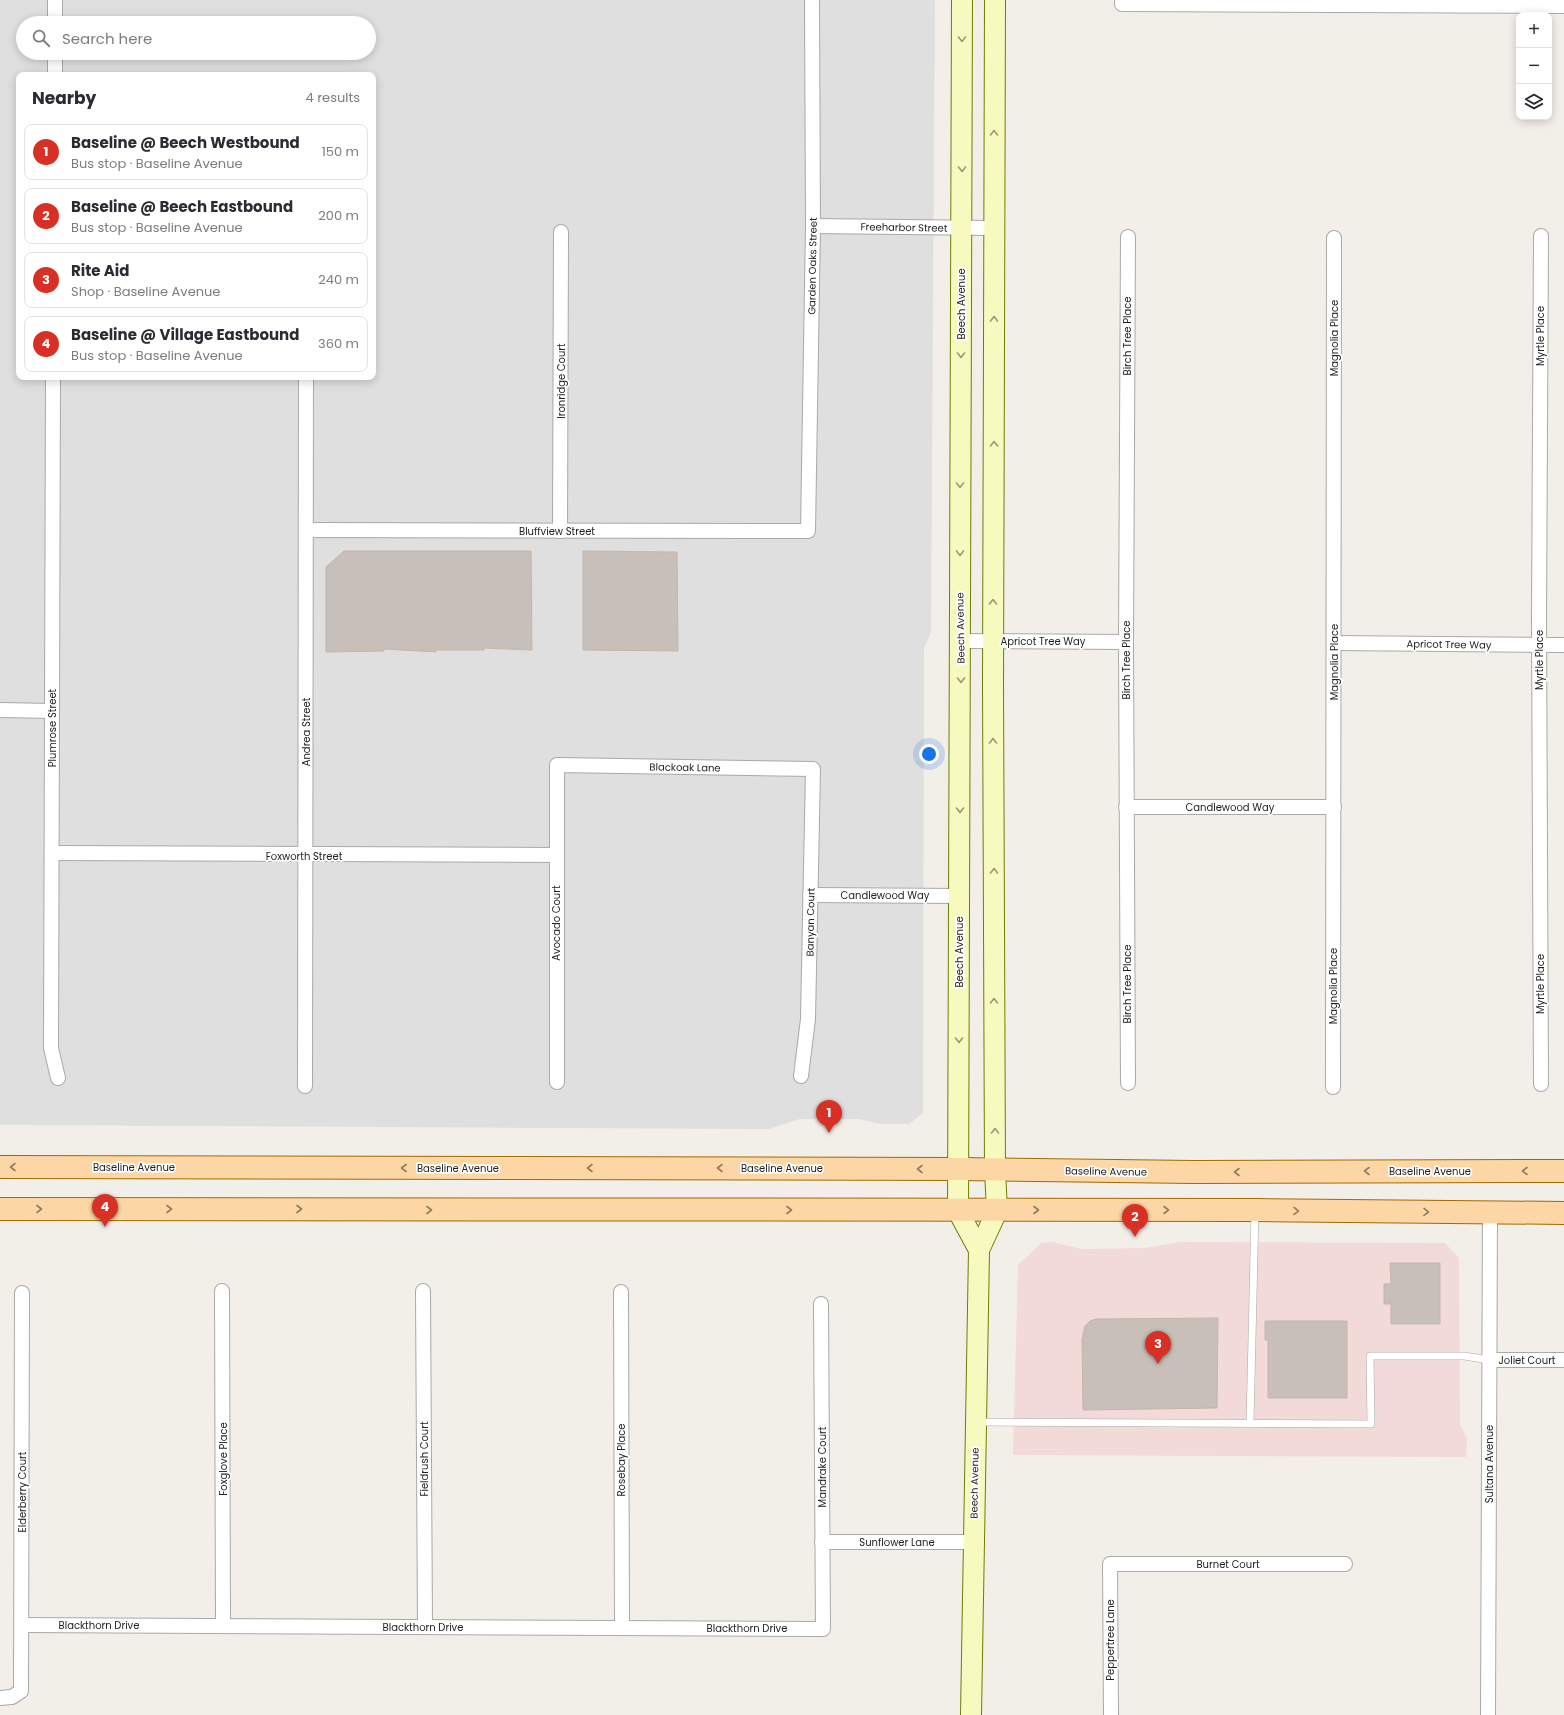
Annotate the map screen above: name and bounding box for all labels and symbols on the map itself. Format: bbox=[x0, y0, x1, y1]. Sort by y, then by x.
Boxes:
one-way arrow bbox=[958, 36, 966, 42]
one-way arrow bbox=[990, 130, 998, 136]
one-way arrow bbox=[958, 166, 966, 172]
street label: Garden Oaks Street bbox=[804, 217, 821, 315]
street label: Freeharbor Street bbox=[860, 219, 948, 236]
street label: Beech Avenue bbox=[954, 268, 969, 340]
street label: Birch Tree Place bbox=[1120, 297, 1135, 375]
street label: Magnolia Place bbox=[1327, 300, 1342, 376]
street label: Myrtle Place bbox=[1533, 306, 1548, 366]
one-way arrow bbox=[990, 316, 998, 322]
street label: Ironridge Court bbox=[554, 343, 569, 419]
one-way arrow bbox=[957, 352, 965, 358]
one-way arrow bbox=[990, 441, 998, 447]
one-way arrow bbox=[956, 482, 964, 488]
street label: Bluffview Street bbox=[519, 524, 595, 539]
one-way arrow bbox=[956, 550, 964, 556]
street label: Beech Avenue bbox=[952, 592, 969, 664]
one-way arrow bbox=[989, 599, 997, 605]
street label: Birch Tree Place bbox=[1119, 621, 1134, 699]
street label: Magnolia Place bbox=[1327, 624, 1342, 700]
street label: Myrtle Place bbox=[1532, 630, 1547, 690]
street label: Apricot Tree Way bbox=[1001, 634, 1086, 649]
street label: Apricot Tree Way bbox=[1406, 636, 1492, 653]
one-way arrow bbox=[957, 677, 965, 683]
street label: Plumrose Street bbox=[45, 688, 60, 767]
street label: Andrea Street bbox=[299, 697, 314, 766]
one-way arrow bbox=[989, 738, 997, 744]
your location bbox=[919, 744, 939, 764]
street label: Blackoak Lane bbox=[649, 759, 721, 776]
street label: Candlewood Way bbox=[1186, 800, 1275, 815]
one-way arrow bbox=[956, 807, 964, 813]
street label: Foxworth Street bbox=[266, 849, 343, 864]
one-way arrow bbox=[990, 868, 998, 874]
street label: Avocado Court bbox=[549, 885, 564, 961]
street label: Banyan Court bbox=[802, 887, 819, 956]
street label: Candlewood Way bbox=[841, 888, 930, 903]
street label: Beech Avenue bbox=[952, 916, 967, 988]
street label: Birch Tree Place bbox=[1120, 945, 1135, 1023]
street label: Magnolia Place bbox=[1326, 948, 1341, 1024]
street label: Myrtle Place bbox=[1533, 954, 1548, 1014]
one-way arrow bbox=[990, 998, 998, 1004]
one-way arrow bbox=[955, 1037, 963, 1043]
pin: 1 bbox=[816, 1100, 842, 1133]
one-way arrow bbox=[991, 1128, 999, 1134]
street label: Baseline Avenue bbox=[93, 1160, 175, 1175]
street label: Baseline Avenue bbox=[417, 1161, 499, 1176]
street label: Baseline Avenue bbox=[741, 1161, 823, 1176]
one-way arrow bbox=[10, 1163, 16, 1171]
one-way arrow bbox=[401, 1163, 407, 1172]
street label: Baseline Avenue bbox=[1065, 1163, 1147, 1180]
one-way arrow bbox=[587, 1164, 593, 1172]
one-way arrow bbox=[717, 1164, 723, 1172]
street label: Baseline Avenue bbox=[1389, 1164, 1471, 1179]
one-way arrow bbox=[917, 1165, 923, 1173]
one-way arrow bbox=[1364, 1167, 1370, 1175]
one-way arrow bbox=[1522, 1167, 1528, 1175]
one-way arrow bbox=[1234, 1168, 1240, 1176]
pin: 4 bbox=[92, 1194, 118, 1227]
pin: 2 bbox=[1122, 1204, 1148, 1237]
one-way arrow bbox=[36, 1205, 42, 1213]
one-way arrow bbox=[166, 1205, 172, 1213]
one-way arrow bbox=[296, 1205, 302, 1213]
one-way arrow bbox=[426, 1206, 432, 1214]
one-way arrow bbox=[786, 1206, 792, 1214]
one-way arrow bbox=[1033, 1206, 1039, 1214]
one-way arrow bbox=[1163, 1206, 1169, 1214]
one-way arrow bbox=[1293, 1207, 1299, 1215]
one-way arrow bbox=[1423, 1208, 1429, 1216]
pin: 3 bbox=[1145, 1331, 1171, 1364]
street label: Joliet Court bbox=[1498, 1353, 1556, 1368]
street label: Fieldrush Court bbox=[417, 1421, 432, 1497]
street label: Foxglove Place bbox=[216, 1422, 231, 1496]
street label: Rosebay Place bbox=[614, 1424, 629, 1497]
street label: Sultana Avenue bbox=[1482, 1425, 1497, 1503]
street label: Mandrake Court bbox=[815, 1426, 830, 1507]
street label: Beech Avenue bbox=[966, 1447, 983, 1519]
street label: Elderberry Court bbox=[15, 1451, 30, 1532]
street label: Sunflower Lane bbox=[859, 1535, 935, 1550]
street label: Burnet Court bbox=[1196, 1557, 1260, 1572]
street label: Peppertree Lane bbox=[1103, 1599, 1118, 1681]
street label: Blackthorn Drive bbox=[59, 1618, 139, 1633]
street label: Blackthorn Drive bbox=[383, 1620, 463, 1635]
street label: Blackthorn Drive bbox=[707, 1621, 787, 1636]

